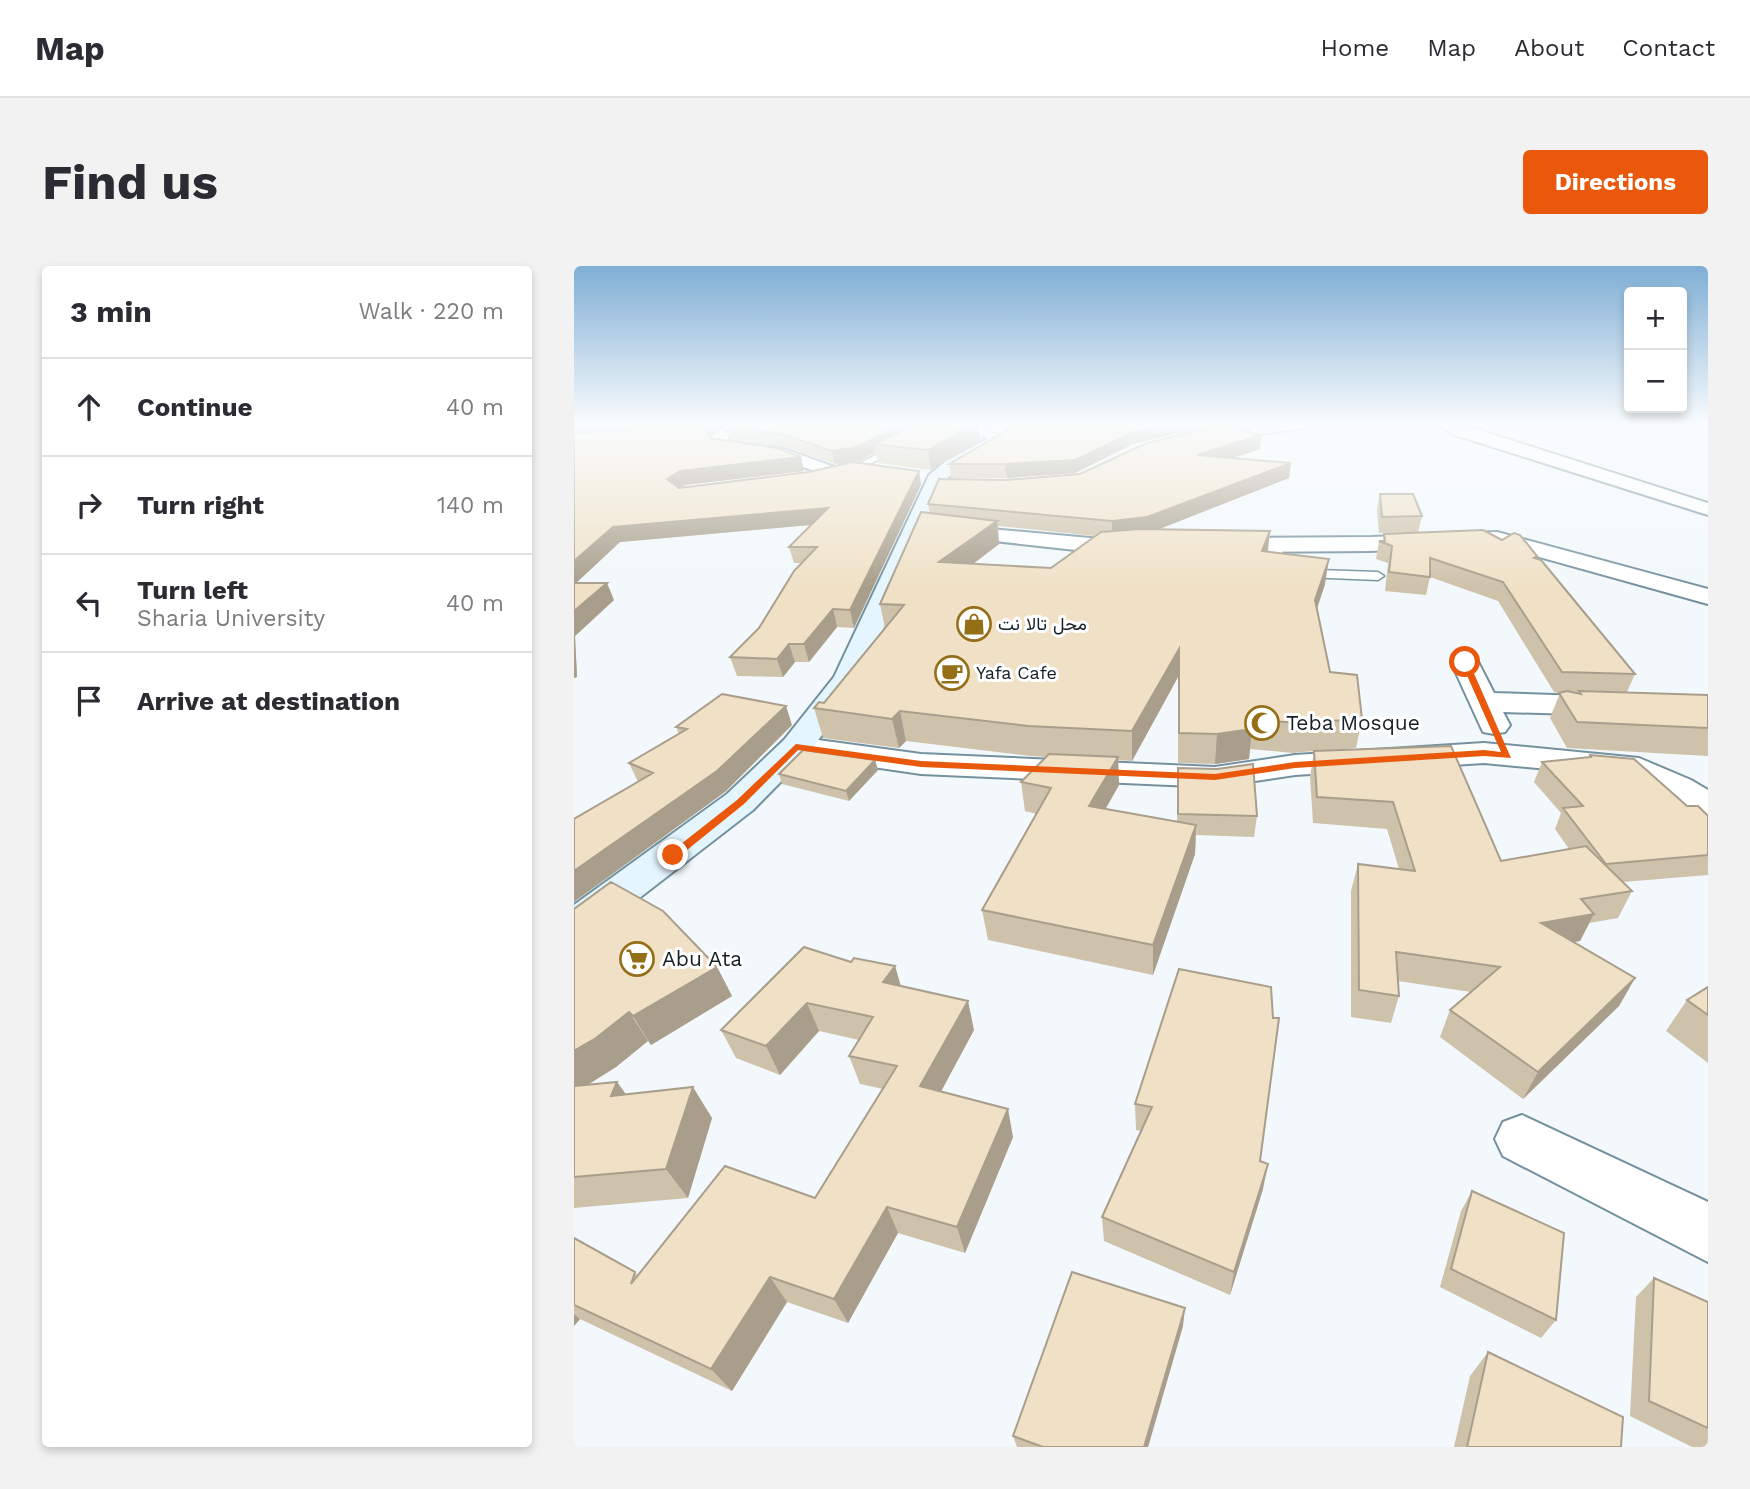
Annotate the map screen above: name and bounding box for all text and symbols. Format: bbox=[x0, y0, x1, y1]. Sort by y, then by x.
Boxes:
text: Map bbox=[35, 29, 105, 68]
text: Home bbox=[1321, 34, 1389, 62]
text: Map bbox=[1427, 34, 1476, 62]
text: About bbox=[1514, 34, 1584, 62]
text: Contact bbox=[1622, 34, 1715, 62]
button: Directions bbox=[1523, 150, 1708, 214]
text: Find us bbox=[42, 153, 218, 211]
map controls bbox=[1624, 287, 1687, 413]
button: + bbox=[1624, 287, 1687, 350]
text: 3 min bbox=[70, 294, 152, 329]
text: Walk · 220 m bbox=[358, 298, 504, 325]
button: − bbox=[1624, 350, 1687, 413]
icon: ahead bbox=[70, 388, 108, 426]
text: Continue bbox=[137, 392, 253, 422]
text: 40 m bbox=[446, 394, 504, 421]
icon: right bbox=[70, 486, 108, 524]
text: Turn right bbox=[137, 490, 264, 520]
text: 140 m bbox=[437, 492, 504, 519]
text: Turn left bbox=[137, 575, 248, 605]
icon: left bbox=[70, 584, 108, 622]
text: 40 m bbox=[446, 590, 504, 617]
text: Sharia University bbox=[137, 605, 325, 632]
shop icon: محل تالا نت bbox=[955, 605, 993, 643]
place label: محل تالا نت bbox=[998, 613, 1087, 635]
route start bbox=[1449, 646, 1480, 677]
cafe icon: Yafa Cafe bbox=[933, 654, 971, 692]
place label: Yafa Cafe bbox=[976, 662, 1057, 683]
icon: arrive bbox=[70, 682, 108, 720]
text: Arrive at destination bbox=[137, 686, 400, 716]
mosque icon: Teba Mosque bbox=[1243, 704, 1281, 742]
place label: Teba Mosque bbox=[1286, 710, 1420, 735]
route end bbox=[657, 839, 688, 870]
supermarket icon: Abu Ata bbox=[618, 940, 656, 978]
place label: Abu Ata bbox=[662, 946, 742, 971]

